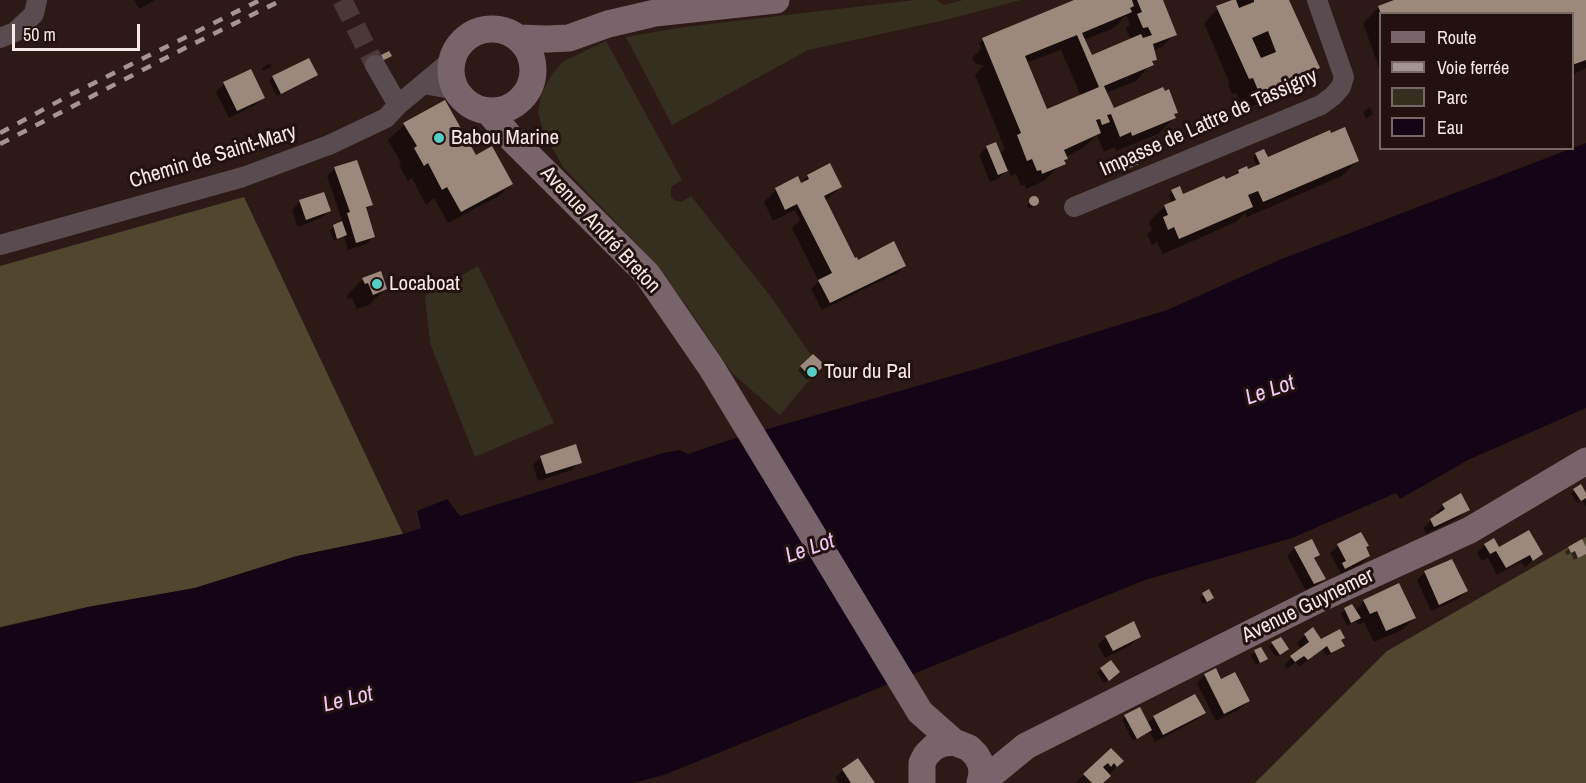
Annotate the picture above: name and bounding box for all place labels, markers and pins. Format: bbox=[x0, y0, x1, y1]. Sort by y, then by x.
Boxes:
place label: Babou Marine bbox=[451, 125, 559, 151]
marker: Babou Marine bbox=[432, 131, 446, 145]
place label: Locaboat bbox=[389, 271, 460, 297]
marker: Locaboat bbox=[370, 277, 384, 291]
place label: Tour du Pal bbox=[824, 359, 911, 385]
marker: Tour du Pal bbox=[805, 365, 819, 379]

